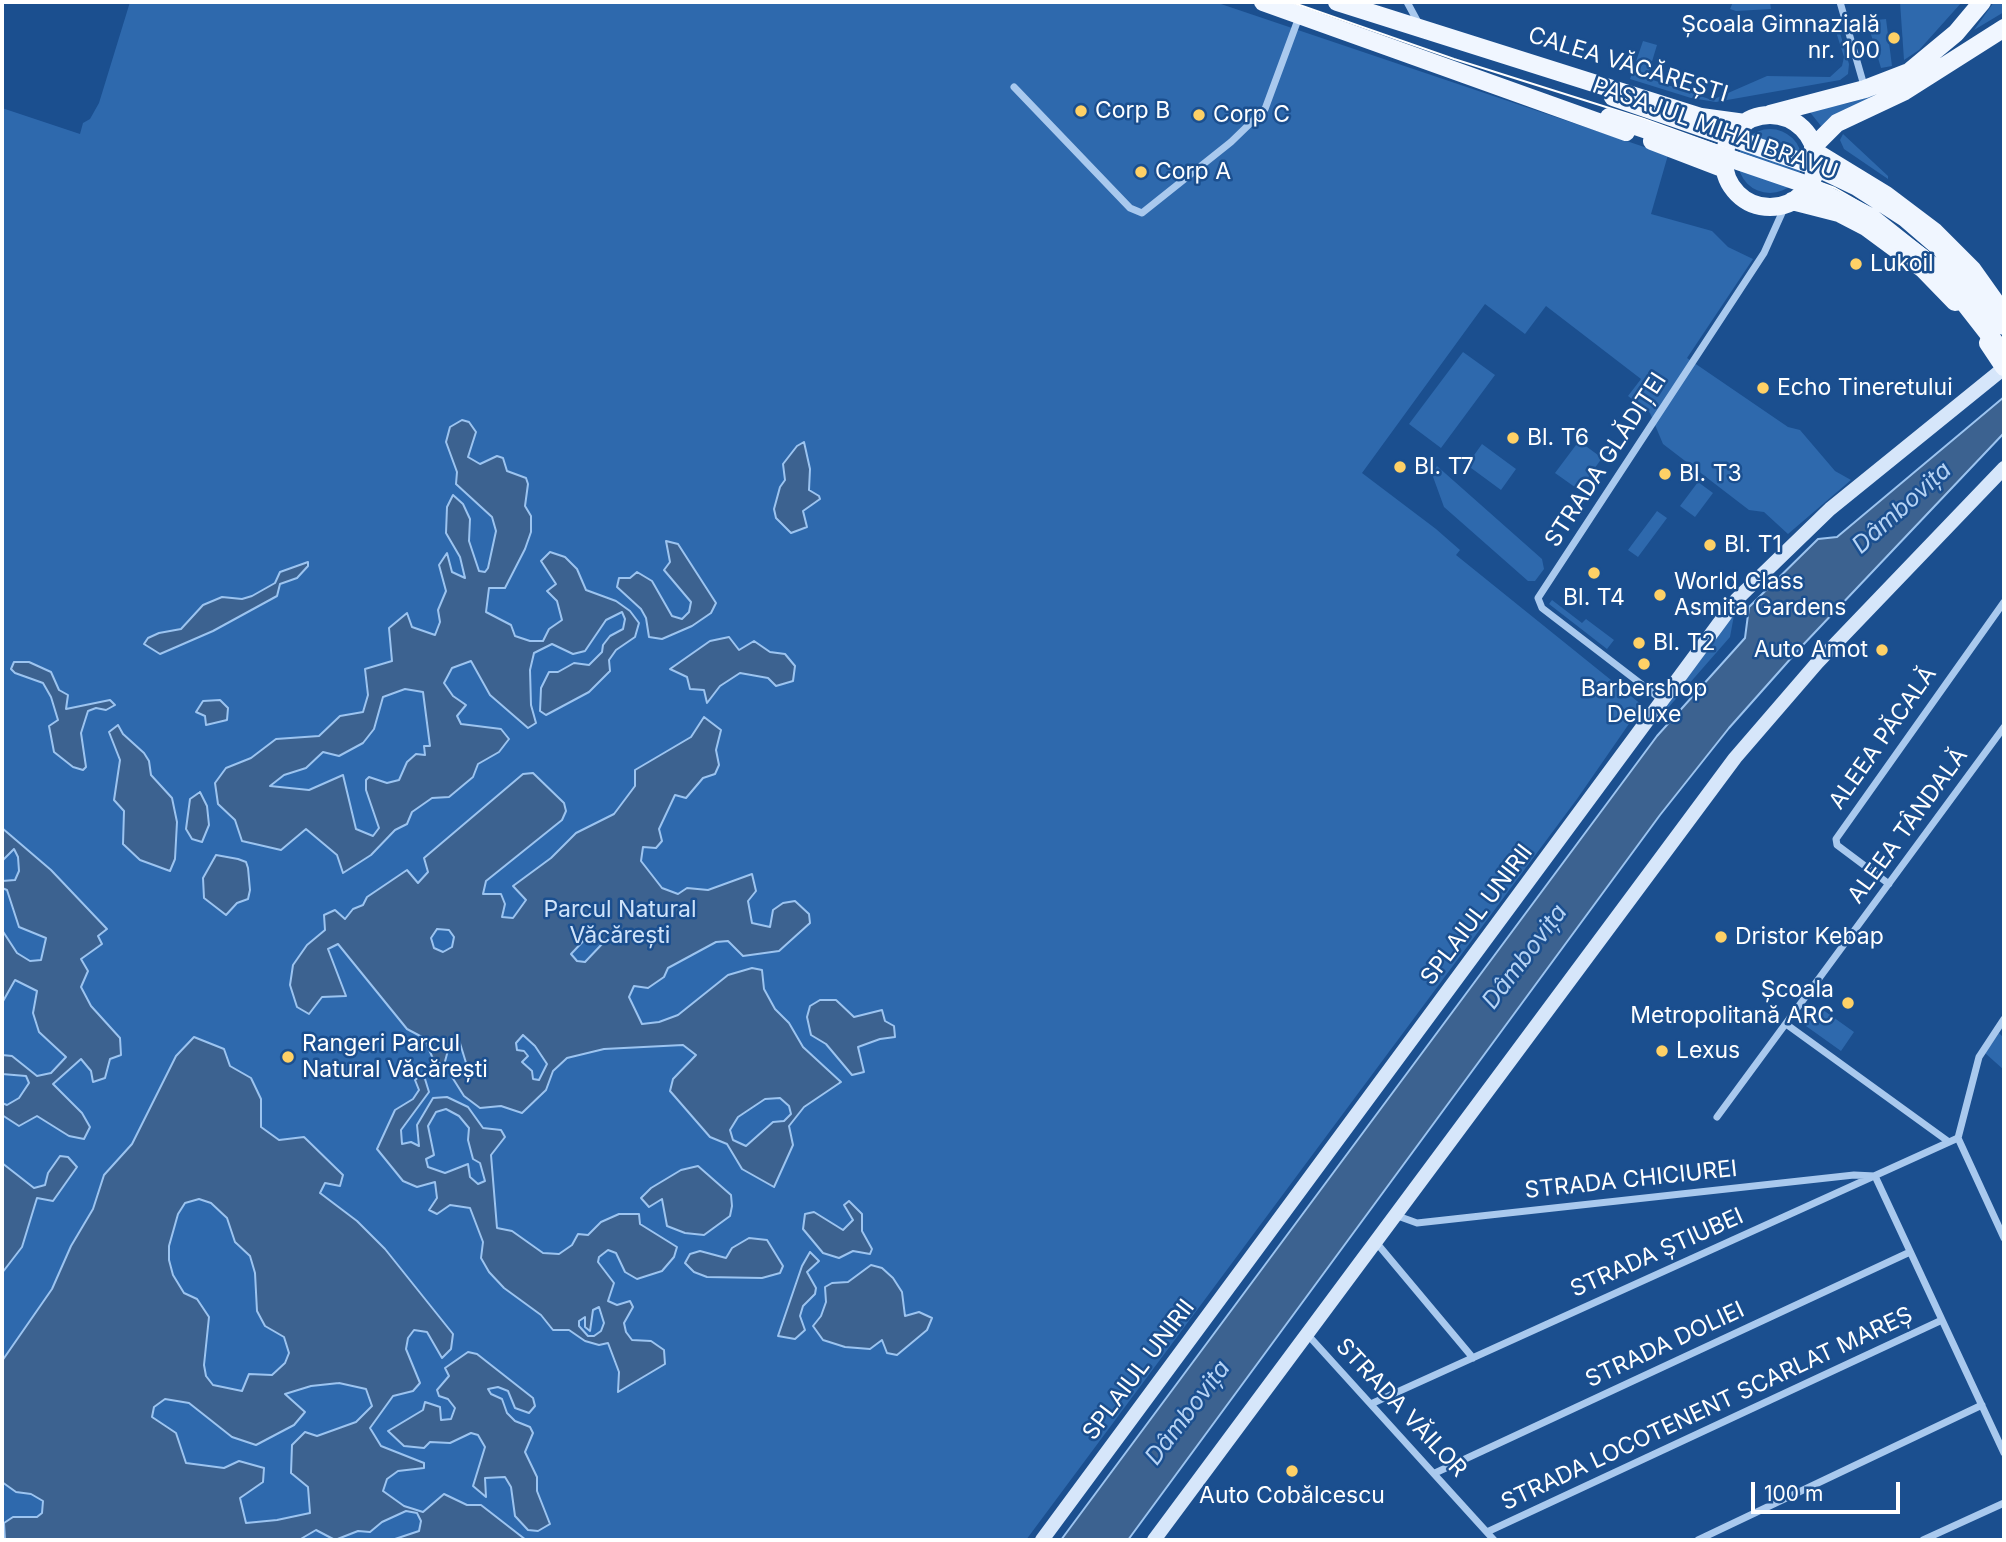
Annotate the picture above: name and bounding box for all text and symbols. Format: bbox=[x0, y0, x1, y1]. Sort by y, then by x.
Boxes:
place label: Școala Gimnazială nr. 100 bbox=[1681, 11, 1880, 65]
street label: CALEA VĂCĂREȘTI bbox=[1525, 21, 1731, 109]
marker: Școala Gimnazială nr. 100 bbox=[1886, 30, 1902, 46]
street label: PASAJUL MIHAI BRAVU bbox=[1589, 72, 1841, 186]
place label: Corp B bbox=[1095, 97, 1170, 125]
place label: Corp C bbox=[1213, 101, 1290, 129]
marker: Corp B bbox=[1073, 103, 1089, 119]
marker: Corp C bbox=[1191, 107, 1207, 123]
place label: Corp A bbox=[1155, 158, 1231, 186]
marker: Corp A bbox=[1133, 164, 1149, 180]
place label: Lukoil bbox=[1870, 250, 1934, 278]
marker: Lukoil bbox=[1848, 256, 1864, 272]
street label: STRADA GLĂDIȚEI bbox=[1539, 368, 1673, 552]
place label: Echo Tineretului bbox=[1777, 374, 1953, 402]
marker: Echo Tineretului bbox=[1755, 380, 1771, 396]
place label: Bl. T6 bbox=[1527, 424, 1589, 452]
marker: Bl. T6 bbox=[1505, 430, 1521, 446]
place label: Bl. T7 bbox=[1414, 453, 1474, 481]
water label: Dâmbovița bbox=[1847, 456, 1957, 560]
marker: Bl. T7 bbox=[1392, 459, 1408, 475]
place label: Bl. T3 bbox=[1679, 460, 1742, 488]
marker: Bl. T3 bbox=[1657, 466, 1673, 482]
place label: Bl. T1 bbox=[1724, 531, 1782, 559]
marker: Bl. T1 bbox=[1702, 537, 1718, 553]
marker: Bl. T4 bbox=[1586, 565, 1602, 581]
place label: World Class Asmita Gardens bbox=[1674, 568, 1846, 622]
place label: Bl. T4 bbox=[1563, 584, 1625, 612]
marker: World Class Asmita Gardens bbox=[1652, 587, 1668, 603]
place label: Bl. T2 bbox=[1653, 629, 1716, 657]
marker: Bl. T2 bbox=[1631, 635, 1647, 651]
place label: Auto Amot bbox=[1754, 636, 1868, 664]
marker: Auto Amot bbox=[1874, 642, 1890, 658]
marker: Barbershop Deluxe bbox=[1636, 656, 1652, 672]
street label: ALEEA PĂCALĂ bbox=[1824, 661, 1942, 815]
place label: Barbershop Deluxe bbox=[1581, 675, 1707, 729]
street label: ALEEA TÂNDALĂ bbox=[1842, 743, 1974, 909]
street label: SPLAIUL UNIRII bbox=[1415, 839, 1539, 991]
park label: Parcul Natural Văcărești bbox=[543, 896, 697, 950]
water label: Dâmbovița bbox=[1476, 899, 1574, 1015]
place label: Dristor Kebap bbox=[1735, 923, 1884, 951]
marker: Dristor Kebap bbox=[1713, 929, 1729, 945]
place label: Școala Metropolitană ARC bbox=[1630, 976, 1834, 1030]
marker: Școala Metropolitană ARC bbox=[1840, 995, 1856, 1011]
place label: Rangeri Parcul Natural Văcărești bbox=[302, 1030, 488, 1084]
place label: Lexus bbox=[1676, 1037, 1740, 1065]
marker: Lexus bbox=[1654, 1043, 1670, 1059]
marker: Rangeri Parcul Natural Văcărești bbox=[280, 1049, 296, 1065]
street label: STRADA CHICIUREI bbox=[1523, 1155, 1739, 1205]
street label: STRADA ȘTIUBEI bbox=[1566, 1202, 1748, 1304]
street label: SPLAIUL UNIRII bbox=[1077, 1294, 1201, 1446]
street label: STRADA DOLIEI bbox=[1581, 1296, 1749, 1394]
street label: STRADA LOCOTENENT SCARLAT MAREȘ bbox=[1497, 1301, 1917, 1517]
street label: STRADA VĂILOR bbox=[1330, 1333, 1472, 1483]
water label: Dâmbovița bbox=[1139, 1355, 1237, 1471]
marker: Auto Cobălcescu bbox=[1284, 1463, 1300, 1479]
scale bar bbox=[1754, 1468, 1903, 1512]
text: 100 m bbox=[1764, 1481, 1823, 1506]
place label: Auto Cobălcescu bbox=[1199, 1482, 1385, 1510]

